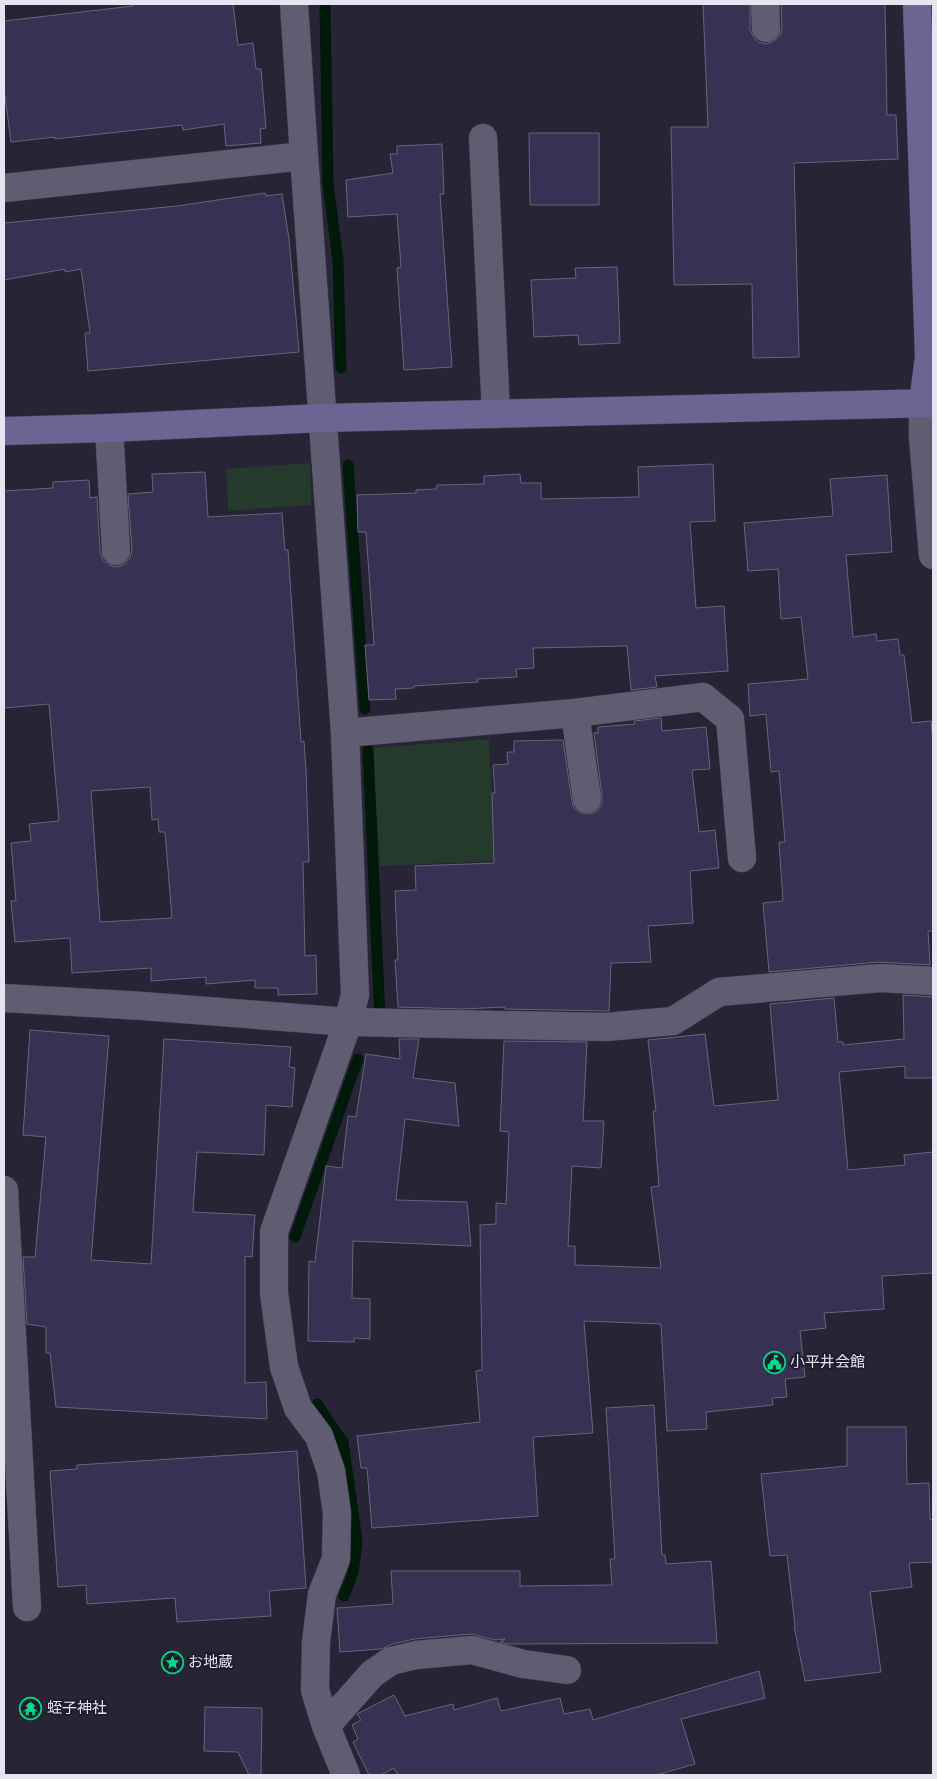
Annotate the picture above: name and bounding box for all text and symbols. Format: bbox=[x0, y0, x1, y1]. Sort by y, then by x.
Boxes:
public building icon: 小平井会館 bbox=[762, 1350, 786, 1374]
place label: 小平井会館 bbox=[790, 1353, 865, 1371]
place icon: お地蔵 bbox=[160, 1650, 184, 1674]
place label: お地蔵 bbox=[188, 1653, 233, 1671]
temple icon: 蛭子神社 bbox=[19, 1696, 43, 1720]
place label: 蛭子神社 bbox=[47, 1699, 107, 1717]

